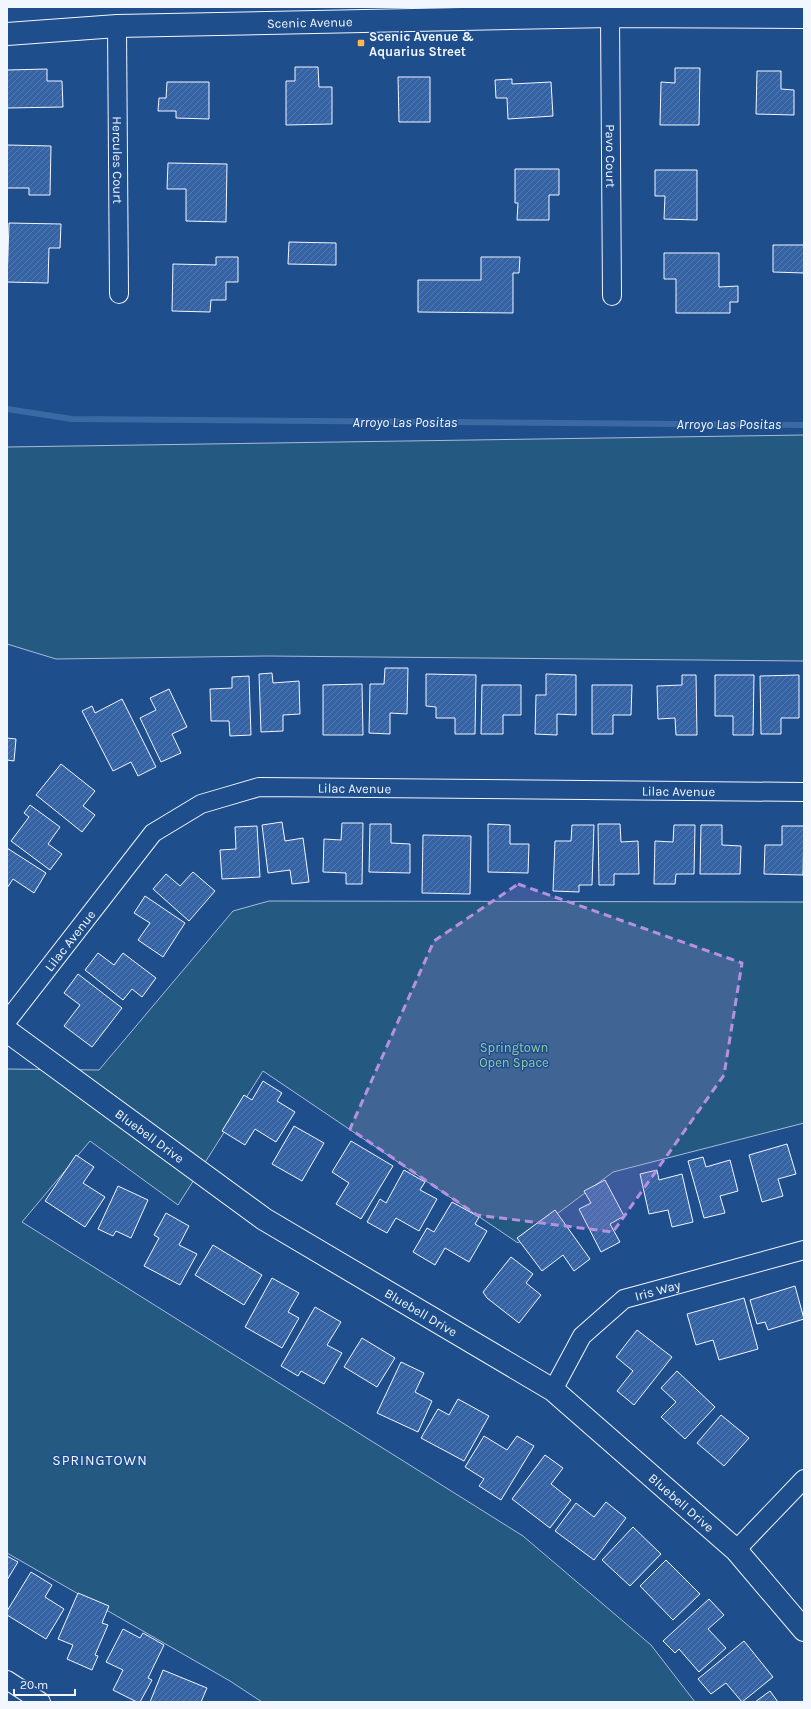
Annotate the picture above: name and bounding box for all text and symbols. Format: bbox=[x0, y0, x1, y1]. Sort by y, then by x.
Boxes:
street label: Scenic Avenue bbox=[267, 14, 353, 31]
place label: Scenic Avenue & Aquarius Street bbox=[369, 29, 474, 60]
marker: Scenic Avenue & Aquarius Street bbox=[356, 38, 366, 48]
street label: Hercules Court bbox=[110, 116, 125, 204]
street label: Pavo Court bbox=[603, 124, 618, 188]
water label: Arroyo Las Positas bbox=[353, 414, 458, 431]
water label: Arroyo Las Positas bbox=[677, 416, 782, 433]
street label: Lilac Avenue bbox=[318, 781, 392, 796]
street label: Lilac Avenue bbox=[642, 784, 716, 799]
street label: Lilac Avenue bbox=[42, 907, 99, 974]
park label: Springtown Open Space bbox=[479, 1040, 549, 1070]
street label: Bluebell Drive bbox=[112, 1106, 187, 1166]
street label: Iris Way bbox=[633, 1277, 682, 1304]
street label: Bluebell Drive bbox=[382, 1285, 460, 1340]
district label: SPRINGTOWN bbox=[52, 1452, 148, 1469]
street label: Bluebell Drive bbox=[646, 1470, 717, 1535]
scale bar bbox=[14, 1671, 75, 1697]
text: 20 m bbox=[20, 1678, 48, 1692]

